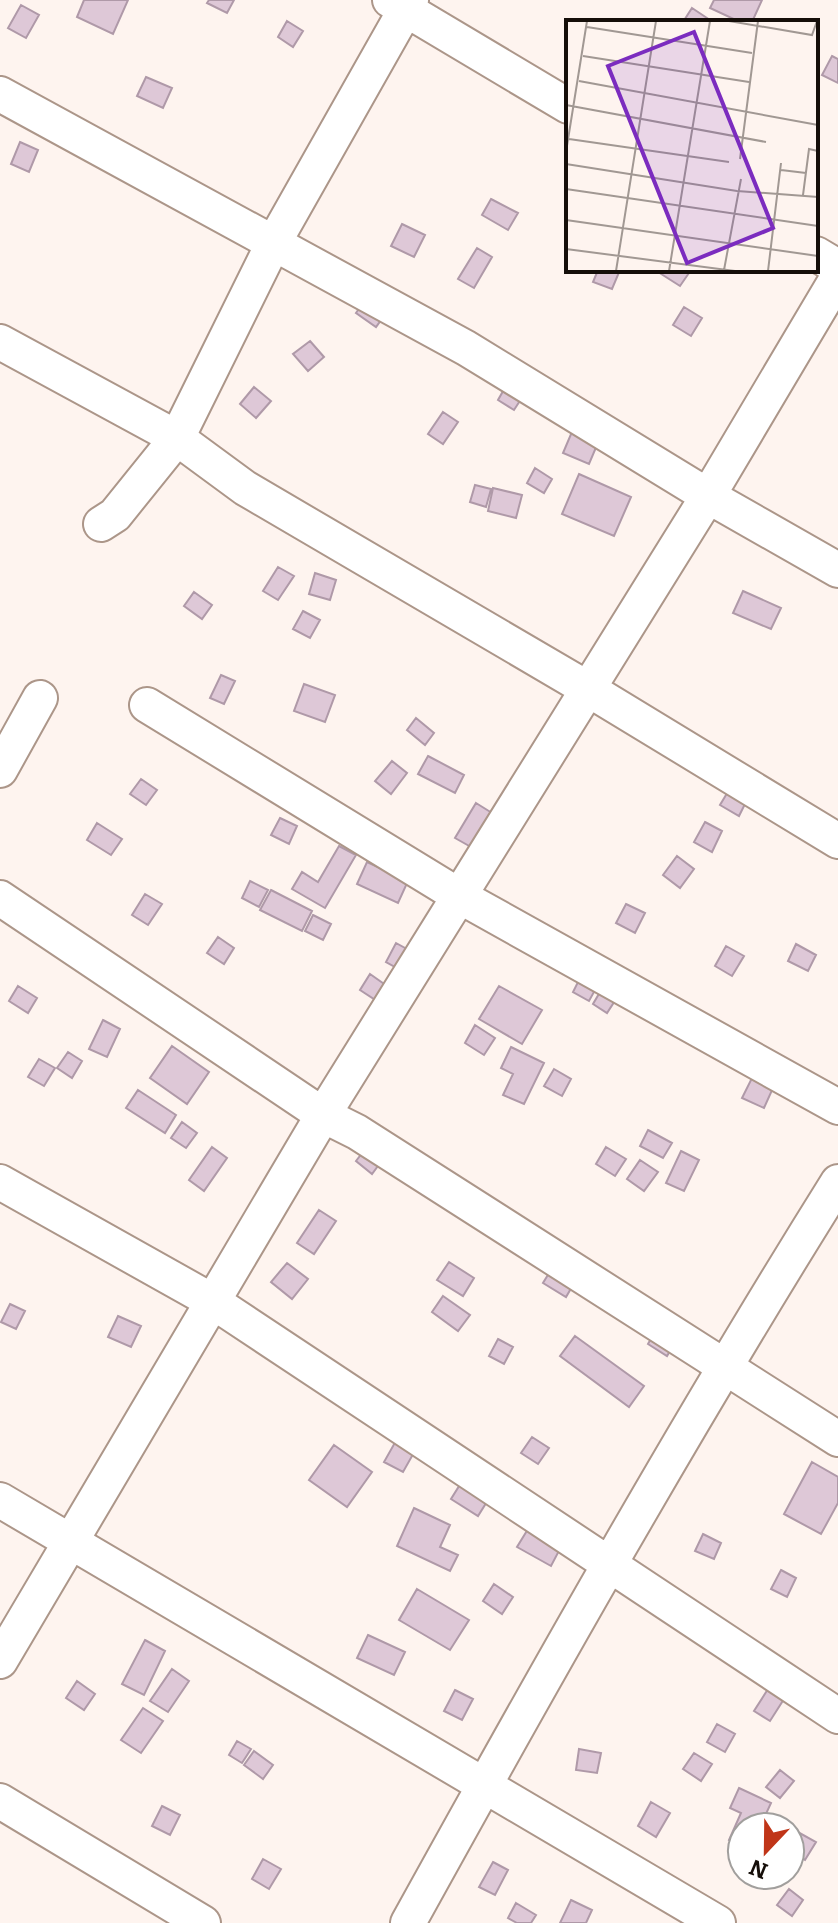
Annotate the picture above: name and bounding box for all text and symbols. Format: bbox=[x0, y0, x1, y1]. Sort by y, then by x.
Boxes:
inset map bbox=[566, 20, 818, 272]
north arrow bbox=[726, 1811, 806, 1891]
text: N bbox=[746, 1853, 772, 1885]

